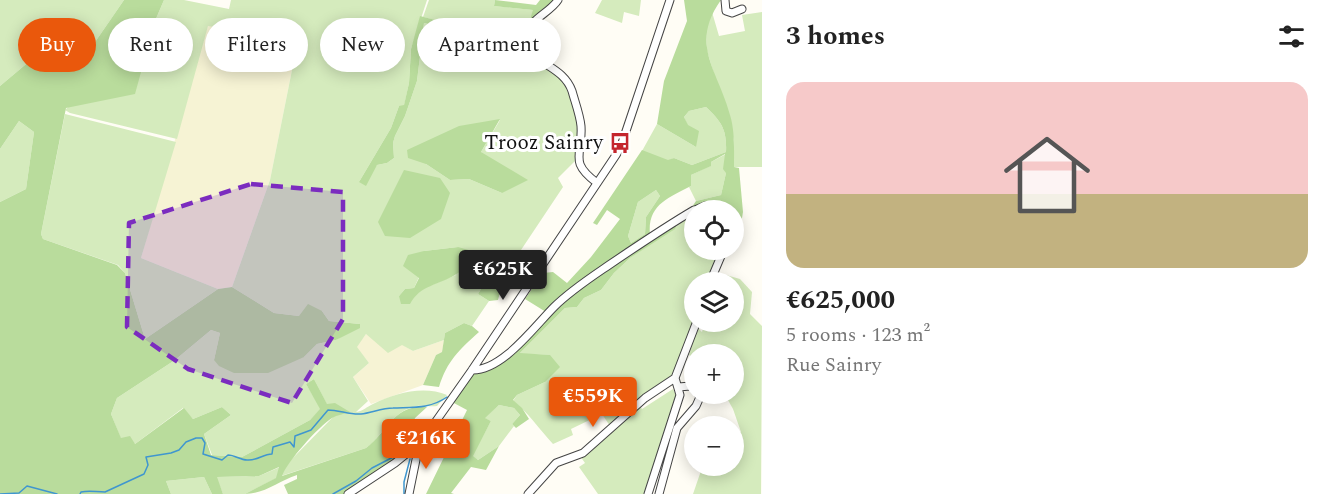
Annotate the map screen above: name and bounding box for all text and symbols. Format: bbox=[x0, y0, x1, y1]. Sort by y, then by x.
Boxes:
text: 3 homes bbox=[786, 16, 885, 56]
chip: Buy bbox=[18, 18, 96, 72]
chip: Rent bbox=[108, 18, 193, 72]
chip: Filters bbox=[205, 18, 308, 72]
chip: New bbox=[320, 18, 405, 72]
chip: Apartment bbox=[417, 18, 561, 72]
icon: filters bbox=[1275, 20, 1308, 53]
icon: home bbox=[993, 121, 1101, 229]
place label: Trooz Sainry bbox=[484, 127, 604, 159]
bus stop icon: Trooz Sainry bbox=[608, 131, 632, 155]
map controls bbox=[684, 200, 744, 476]
button: locate bbox=[684, 200, 744, 260]
pin: €625K bbox=[461, 250, 545, 301]
text: €625K bbox=[473, 254, 533, 284]
button: layers bbox=[684, 272, 744, 332]
text: €625,000 bbox=[786, 280, 895, 320]
text: 5 rooms · 123 m² bbox=[786, 320, 930, 350]
button: + bbox=[684, 344, 744, 404]
text: Rue Sainry bbox=[786, 350, 881, 380]
pin: €559K bbox=[551, 377, 635, 428]
text: €559K bbox=[563, 381, 623, 411]
button: − bbox=[684, 416, 744, 476]
pin: €216K bbox=[384, 419, 468, 470]
text: €216K bbox=[396, 423, 456, 453]

